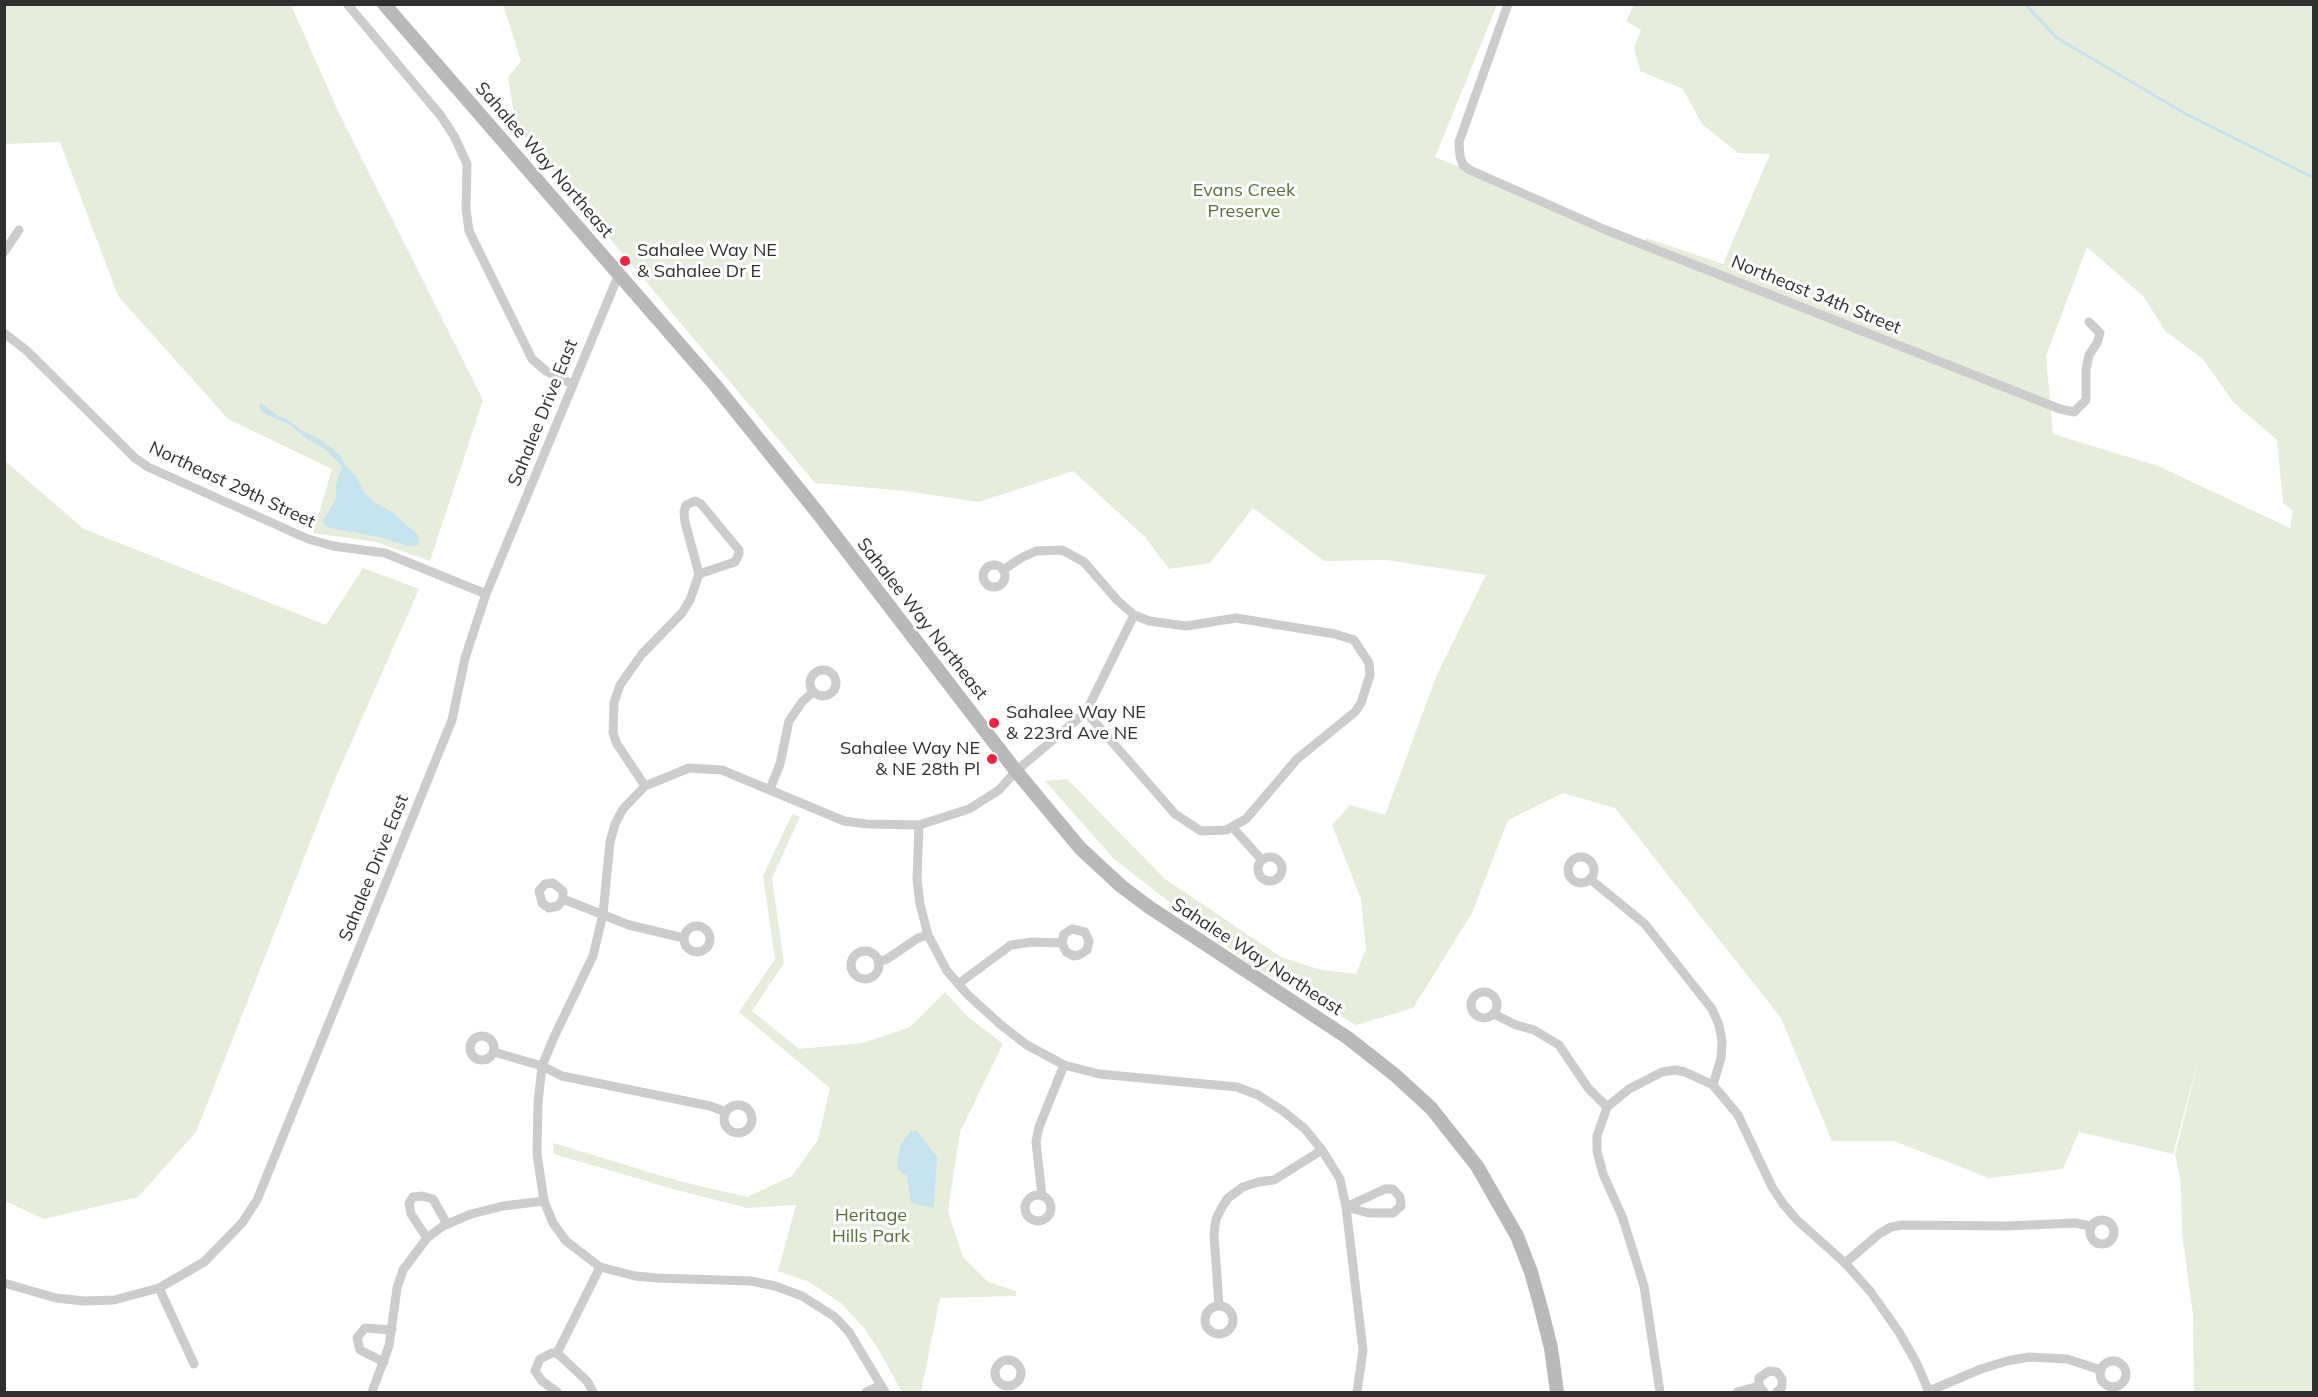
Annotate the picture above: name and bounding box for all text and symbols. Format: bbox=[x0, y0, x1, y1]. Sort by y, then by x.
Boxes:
street label: Sahalee Way Northeast bbox=[471, 78, 617, 242]
park label: Evans Creek Preserve bbox=[1193, 180, 1295, 222]
place label: Sahalee Way NE & Sahalee Dr E bbox=[637, 240, 777, 282]
street label: Northeast 34th Street bbox=[1728, 251, 1904, 339]
marker: Sahalee Way NE & Sahalee Dr E bbox=[618, 254, 632, 268]
street label: Sahalee Drive East bbox=[504, 336, 582, 490]
street label: Northeast 29th Street bbox=[145, 437, 319, 533]
street label: Sahalee Way Northeast bbox=[852, 534, 992, 704]
place label: Sahalee Way NE & 223rd Ave NE bbox=[1006, 702, 1146, 744]
marker: Sahalee Way NE & 223rd Ave NE bbox=[987, 716, 1001, 730]
place label: Sahalee Way NE & NE 28th Pl bbox=[840, 738, 980, 780]
marker: Sahalee Way NE & NE 28th Pl bbox=[985, 752, 999, 766]
street label: Sahalee Drive East bbox=[335, 791, 413, 945]
street label: Sahalee Way Northeast bbox=[1168, 894, 1346, 1020]
park label: Heritage Hills Park bbox=[832, 1205, 910, 1248]

